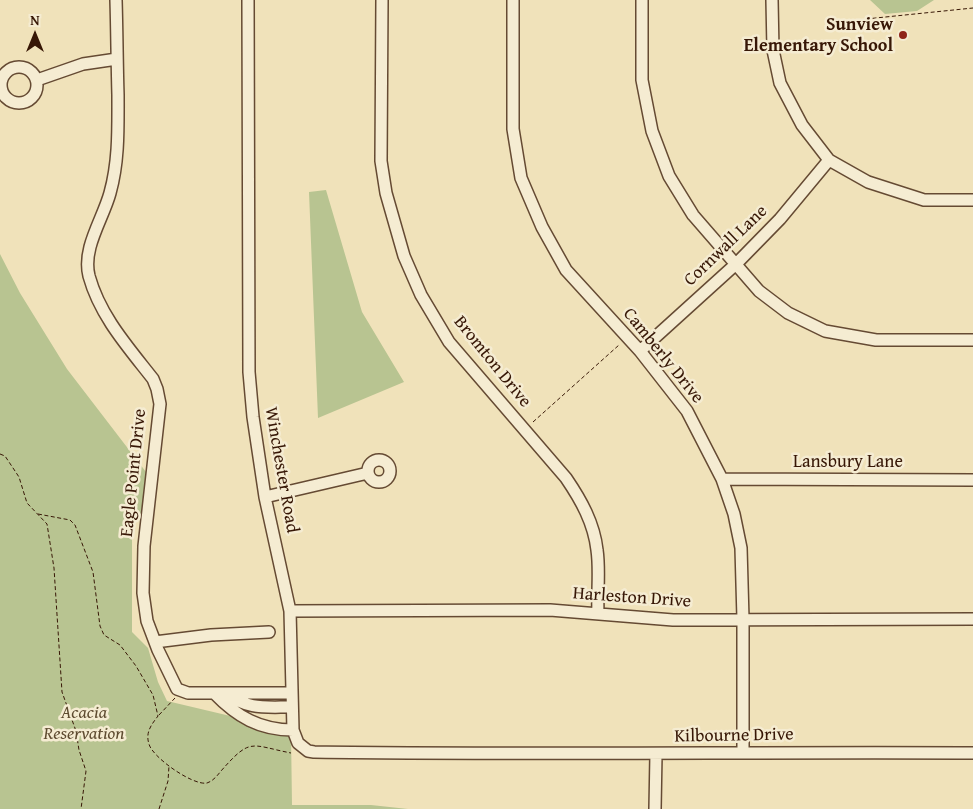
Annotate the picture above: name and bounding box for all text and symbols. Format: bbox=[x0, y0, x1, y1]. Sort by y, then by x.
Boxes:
north arrow bbox=[10, 10, 60, 60]
text: N bbox=[30, 10, 40, 30]
place label: Sunview Elementary School bbox=[744, 14, 893, 56]
marker: Sunview Elementary School bbox=[897, 29, 909, 41]
street label: Cornwall Lane bbox=[680, 201, 772, 291]
street label: Camberly Drive bbox=[618, 304, 708, 408]
street label: Bromton Drive bbox=[449, 312, 535, 412]
street label: Winchester Road bbox=[259, 405, 303, 535]
street label: Eagle Point Drive bbox=[117, 408, 151, 538]
street label: Lansbury Lane bbox=[793, 451, 903, 473]
street label: Harleston Drive bbox=[572, 583, 692, 613]
park label: Acacia Reservation bbox=[44, 702, 124, 744]
street label: Kilbourne Drive bbox=[674, 724, 794, 748]

